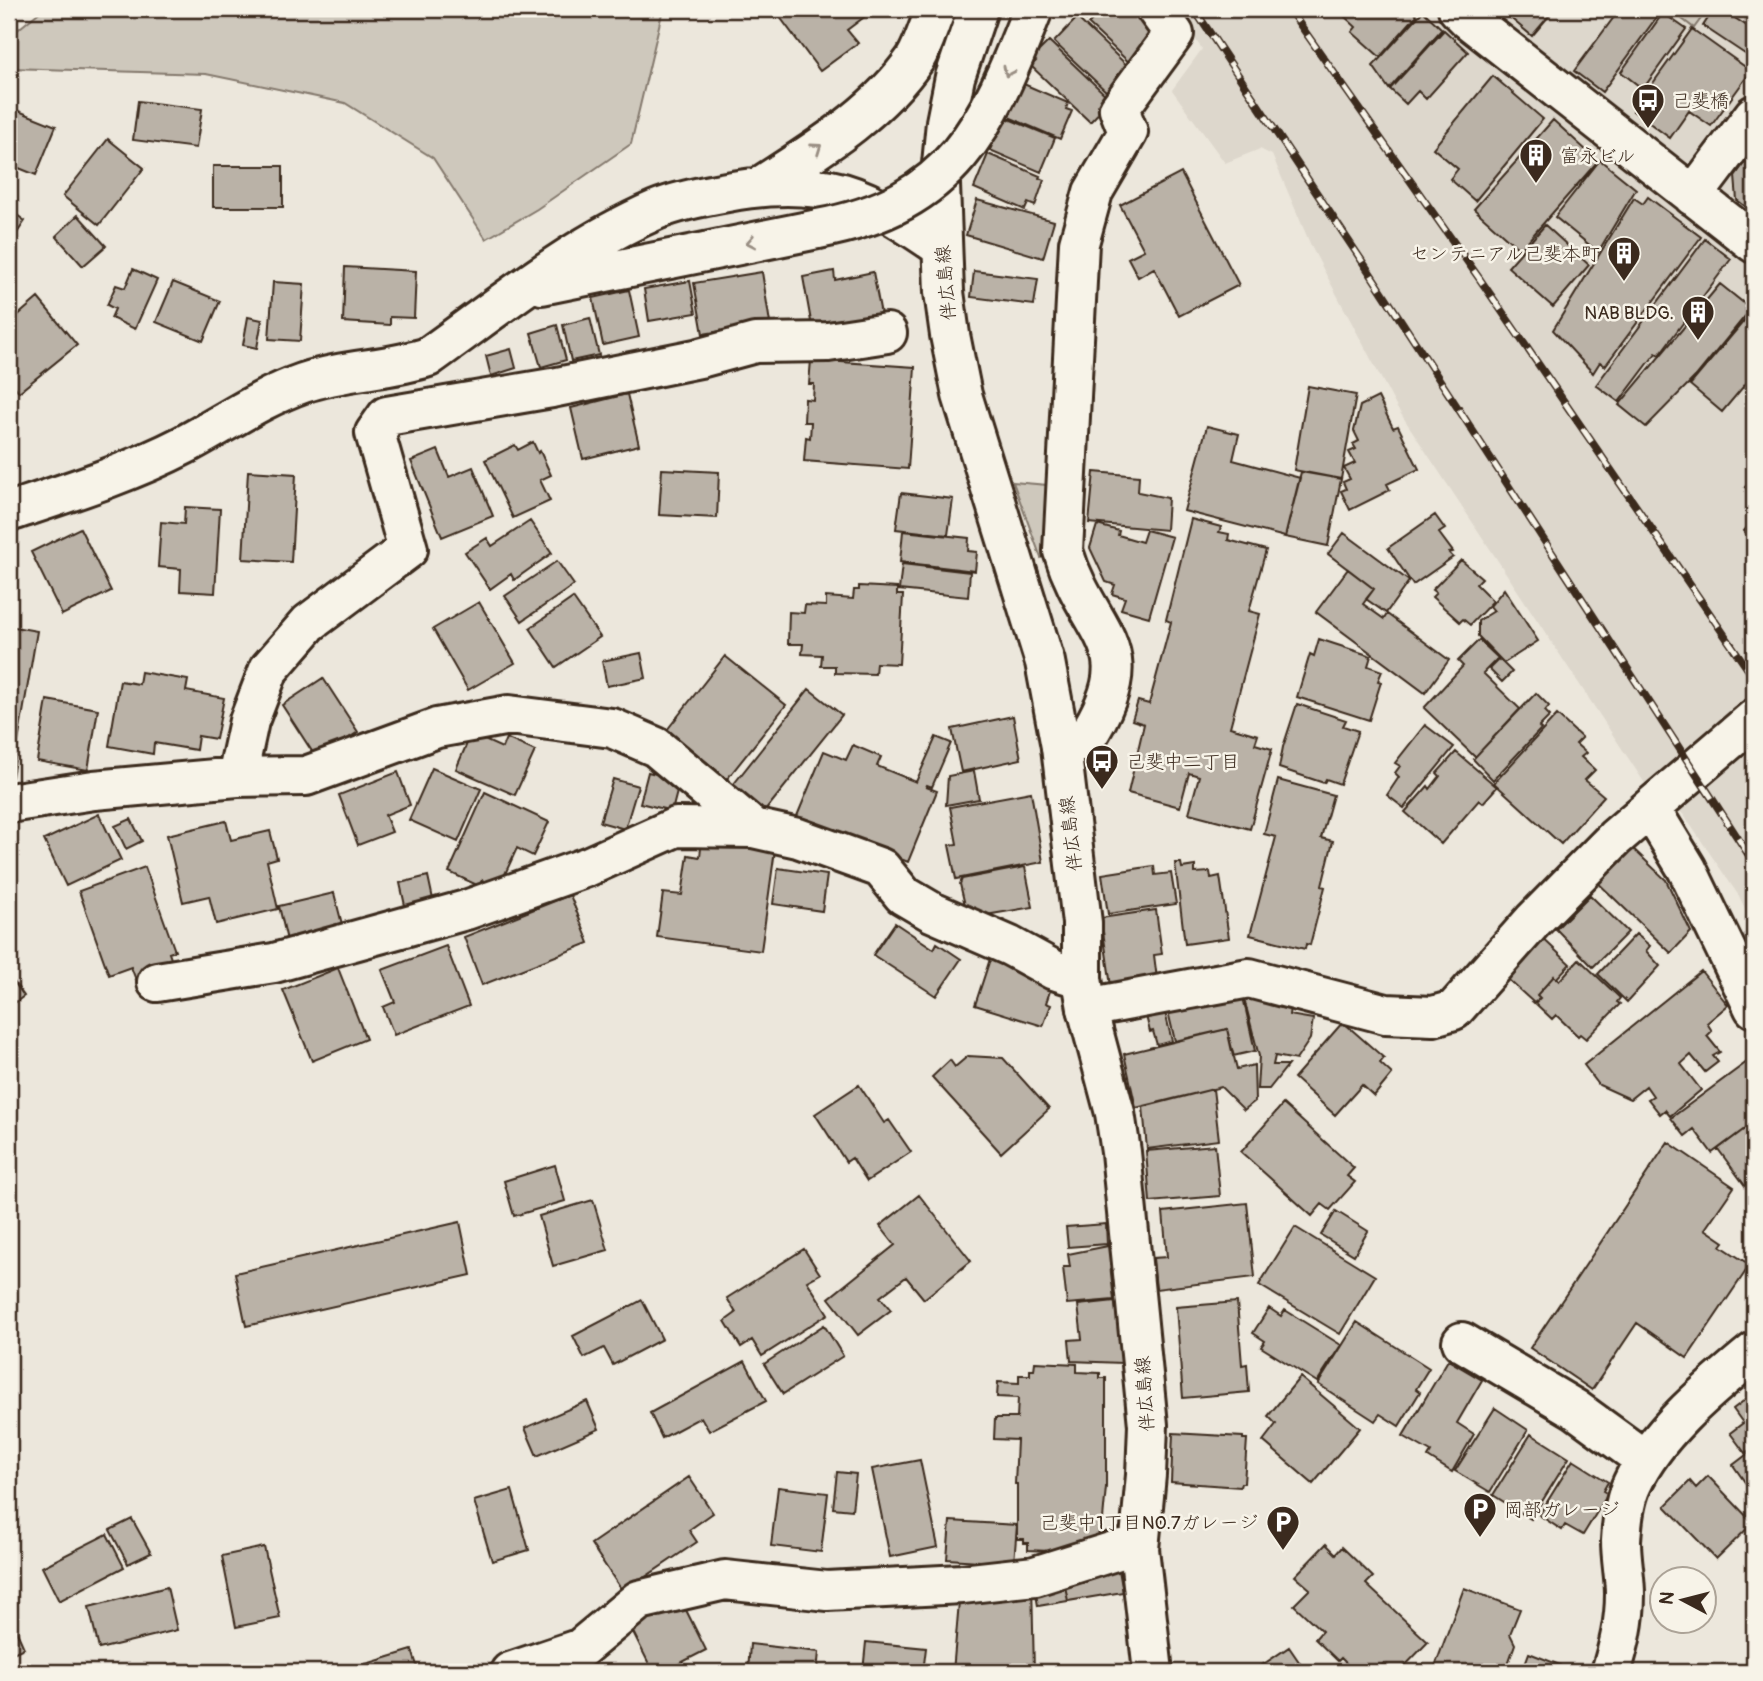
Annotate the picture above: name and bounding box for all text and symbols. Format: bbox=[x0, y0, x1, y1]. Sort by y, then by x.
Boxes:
one-way arrow bbox=[1002, 65, 1016, 77]
bus stop icon: 己斐橋 bbox=[1629, 81, 1667, 130]
place label: 己斐橋 bbox=[1672, 89, 1729, 113]
building icon: 富永ビル bbox=[1517, 136, 1555, 185]
one-way arrow bbox=[809, 144, 822, 156]
place label: 富永ビル bbox=[1560, 144, 1636, 168]
one-way arrow bbox=[745, 234, 757, 249]
building icon: センテニアル己斐本町 bbox=[1605, 234, 1643, 283]
place label: センテニアル己斐本町 bbox=[1410, 242, 1600, 266]
street label: 伴広島線 bbox=[931, 244, 961, 322]
building icon: NAB BLDG. bbox=[1679, 293, 1717, 342]
place label: NAB BLDG. bbox=[1584, 301, 1674, 325]
bus stop icon: 己斐中二丁目 bbox=[1083, 742, 1121, 791]
place label: 己斐中二丁目 bbox=[1126, 750, 1240, 774]
street label: 伴広島線 bbox=[1054, 795, 1088, 873]
street label: 伴広島線 bbox=[1130, 1355, 1160, 1433]
parking icon: 岡部ガレージ bbox=[1461, 1490, 1499, 1539]
place label: 岡部ガレージ bbox=[1504, 1498, 1619, 1522]
parking icon: 己斐中1丁目NO.7ガレージ bbox=[1264, 1503, 1302, 1552]
place label: 己斐中1丁目NO.7ガレージ bbox=[1039, 1511, 1258, 1535]
north arrow bbox=[1648, 1566, 1718, 1636]
text: N bbox=[1654, 1590, 1680, 1606]

